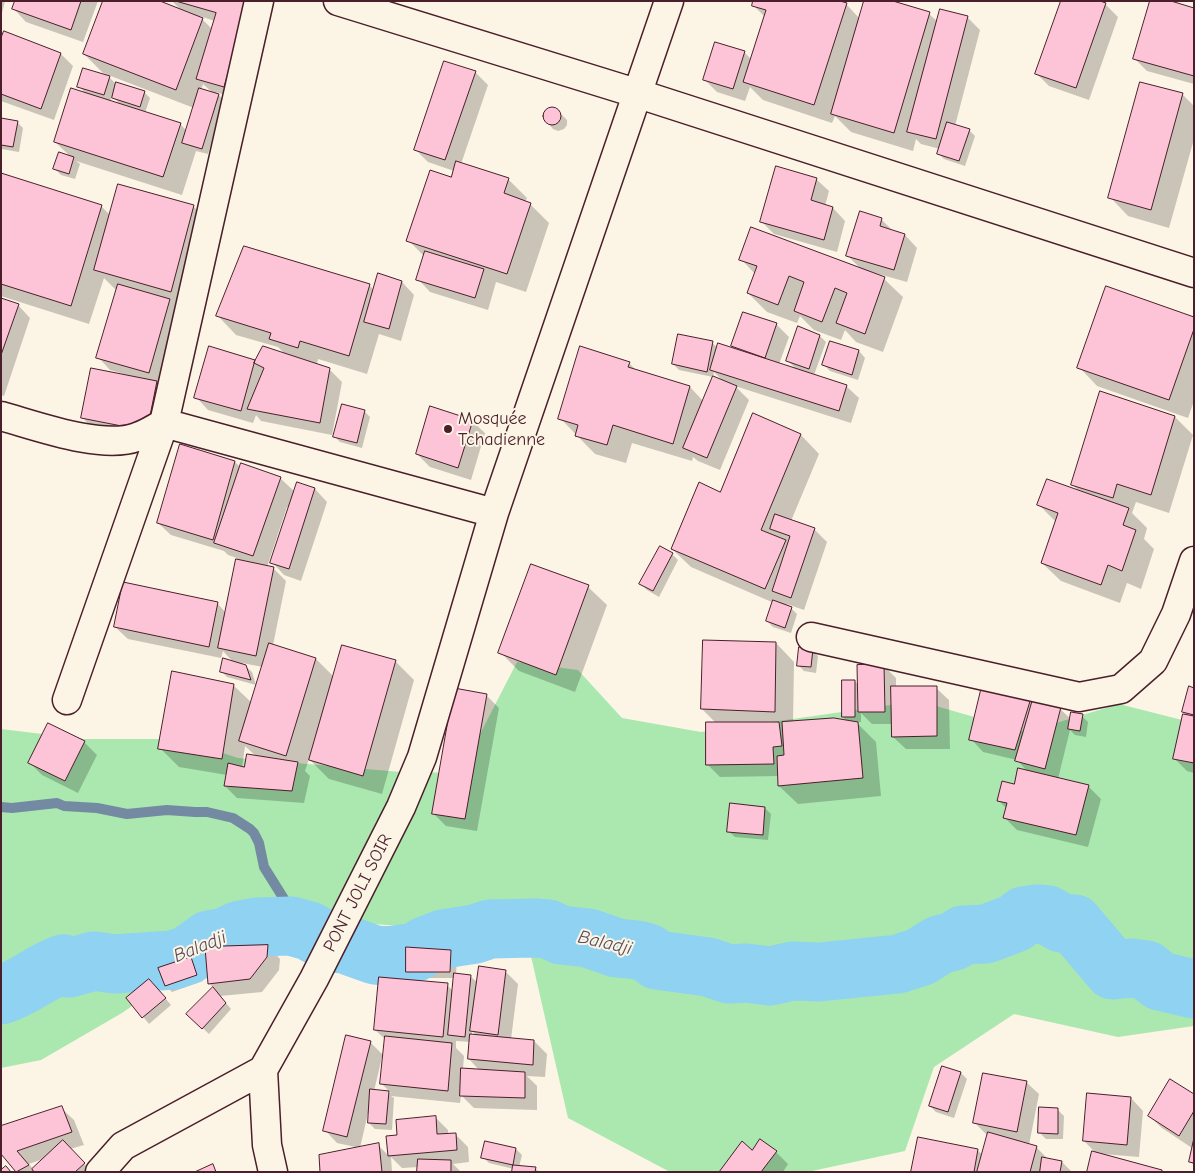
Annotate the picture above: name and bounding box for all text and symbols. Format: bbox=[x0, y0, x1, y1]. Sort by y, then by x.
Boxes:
place label: Mosquée Tchadienne bbox=[458, 408, 545, 450]
marker: Mosquée Tchadienne bbox=[442, 423, 454, 435]
street label: PONT JOLI SOIR bbox=[319, 830, 397, 956]
water label: Baladji bbox=[170, 926, 230, 968]
water label: Baladji bbox=[576, 926, 634, 960]

